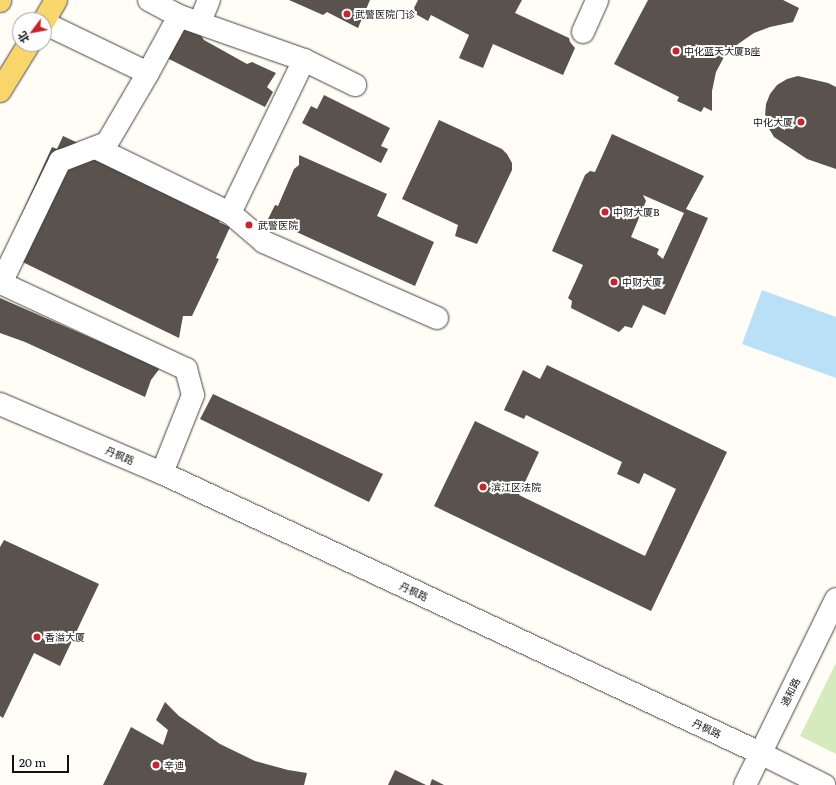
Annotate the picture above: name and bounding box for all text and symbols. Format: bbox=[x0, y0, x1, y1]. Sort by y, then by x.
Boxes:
place label: 武警医院门诊 bbox=[355, 8, 415, 20]
marker: 武警医院门诊 bbox=[342, 9, 352, 19]
north arrow bbox=[12, 12, 52, 52]
text: 北 bbox=[13, 29, 32, 47]
place label: 中化蓝天大厦B座 bbox=[684, 45, 761, 57]
marker: 中化蓝天大厦B座 bbox=[671, 46, 681, 56]
place label: 中化大厦 bbox=[753, 116, 793, 128]
marker: 中化大厦 bbox=[796, 117, 806, 127]
place label: 中财大厦B bbox=[613, 206, 660, 218]
marker: 中财大厦B bbox=[600, 207, 610, 217]
marker: 武警医院 bbox=[243, 219, 255, 231]
place label: 武警医院 bbox=[258, 219, 298, 231]
place label: 中财大厦 bbox=[622, 276, 662, 288]
marker: 中财大厦 bbox=[609, 277, 619, 287]
street label: 丹枫路 bbox=[104, 444, 136, 466]
place label: 滨江区法院 bbox=[491, 481, 541, 493]
marker: 滨江区法院 bbox=[478, 482, 488, 492]
street label: 丹枫路 bbox=[398, 579, 430, 603]
place label: 香溢大厦 bbox=[45, 631, 85, 643]
marker: 香溢大厦 bbox=[32, 632, 42, 642]
street label: 通和路 bbox=[778, 676, 802, 708]
street label: 丹枫路 bbox=[691, 716, 723, 740]
scale bar bbox=[14, 747, 71, 773]
text: 20 m bbox=[19, 753, 46, 771]
place label: 辛迪 bbox=[164, 759, 184, 771]
marker: 辛迪 bbox=[151, 760, 161, 770]

